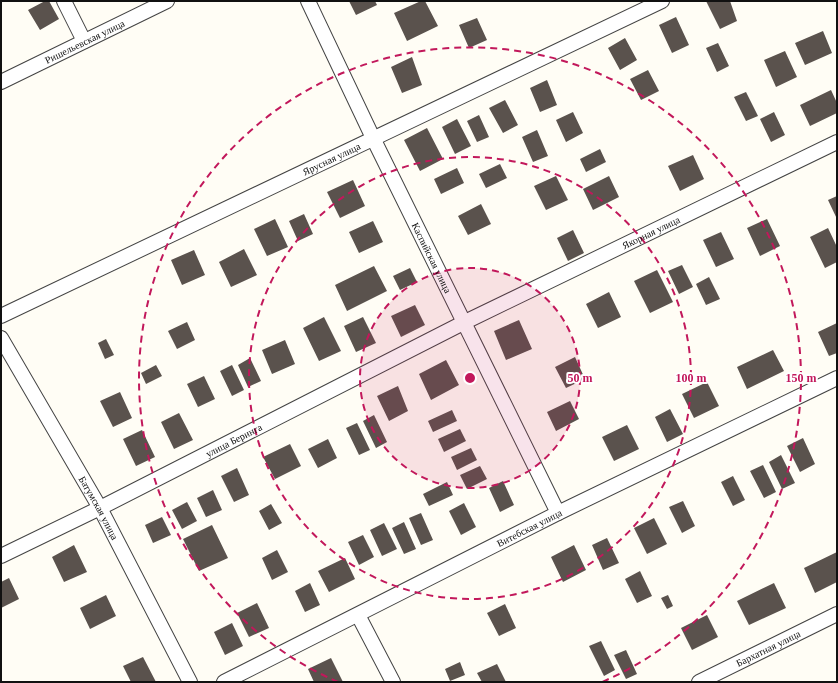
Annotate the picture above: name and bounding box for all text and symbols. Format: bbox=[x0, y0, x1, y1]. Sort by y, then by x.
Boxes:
street label: Ришельевская улица bbox=[43, 17, 127, 66]
street label: Ярусная улица bbox=[301, 140, 363, 177]
street label: Якорная улица bbox=[620, 214, 682, 251]
street label: Каспийская улица bbox=[410, 221, 454, 295]
centre of rings bbox=[463, 371, 477, 385]
text: 50 m bbox=[568, 371, 593, 385]
text: 100 m bbox=[676, 371, 707, 385]
text: 150 m bbox=[786, 371, 817, 385]
street label: улица Беринга bbox=[204, 421, 264, 459]
street label: Батумская улица bbox=[77, 474, 121, 542]
street label: Витебская улица bbox=[495, 507, 564, 549]
street label: Бархатная улица bbox=[734, 628, 803, 669]

